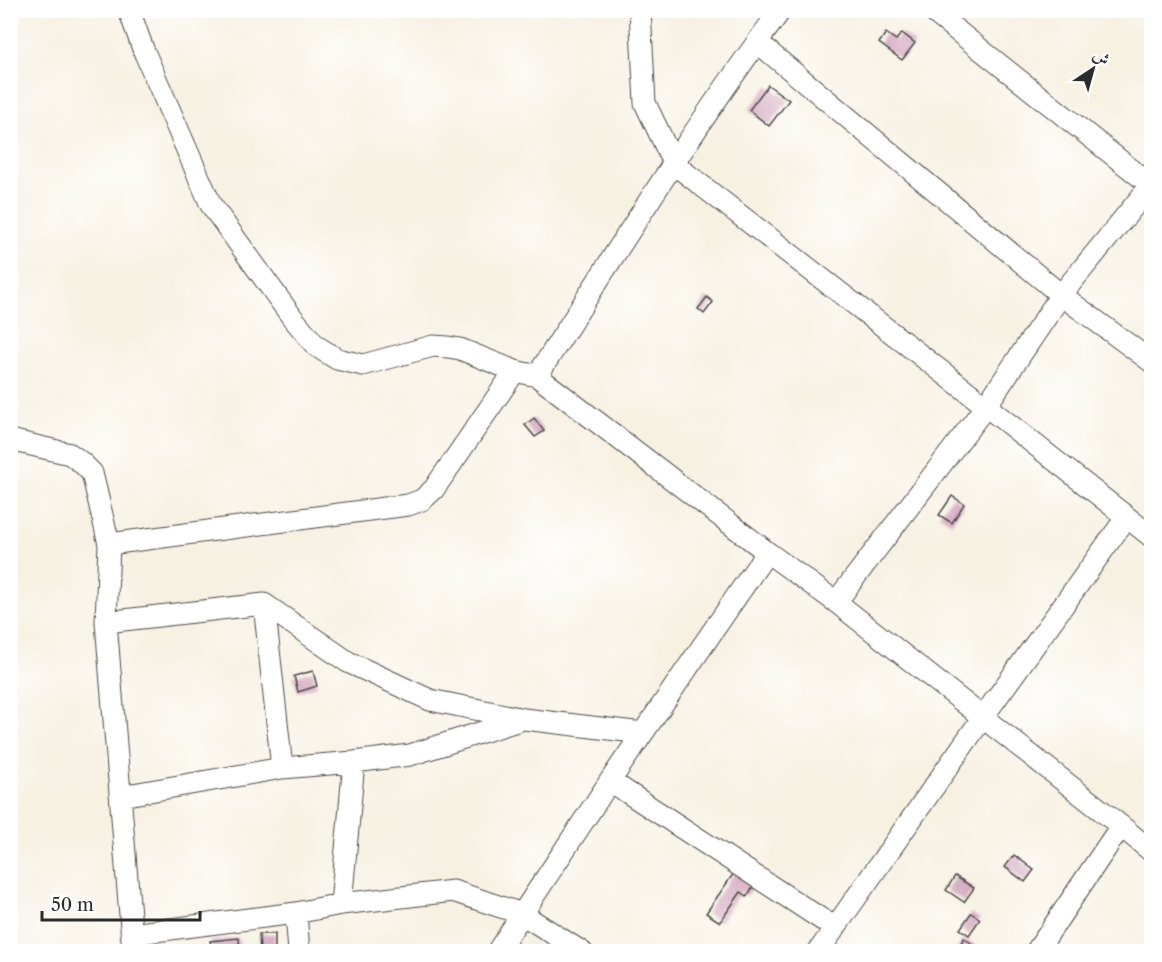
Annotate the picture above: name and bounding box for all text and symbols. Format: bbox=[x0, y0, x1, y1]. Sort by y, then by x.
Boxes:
north arrow bbox=[1063, 39, 1123, 99]
text: ش bbox=[1090, 44, 1114, 70]
scale bar bbox=[42, 884, 200, 922]
text: 50 m bbox=[51, 894, 94, 916]

